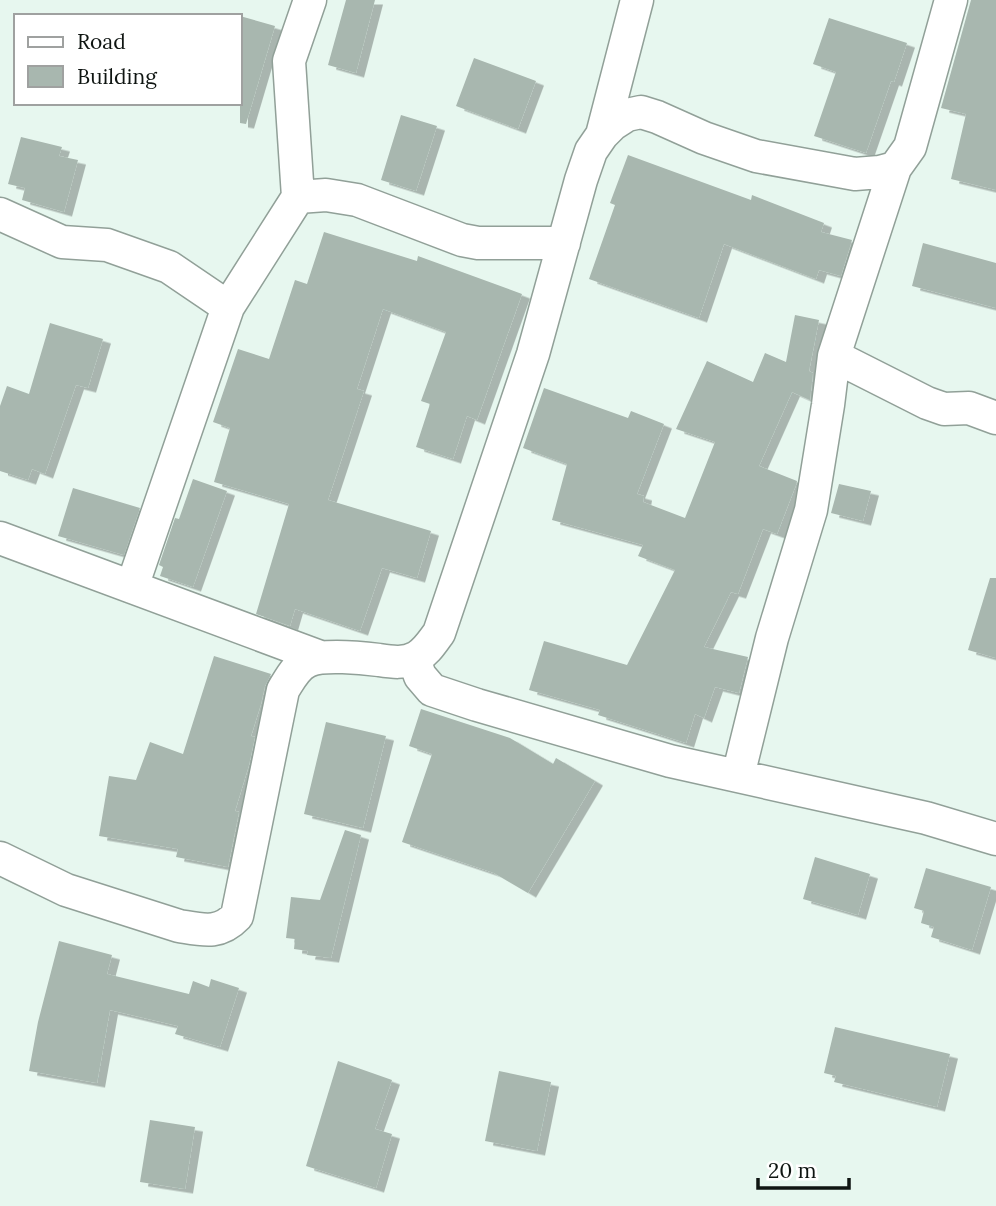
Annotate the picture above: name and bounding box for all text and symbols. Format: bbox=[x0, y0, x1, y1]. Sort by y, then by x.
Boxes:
legend bbox=[14, 14, 242, 105]
text: Road bbox=[77, 28, 126, 55]
text: Building bbox=[77, 63, 157, 90]
scale bar bbox=[758, 1146, 849, 1190]
text: 20 m bbox=[768, 1157, 817, 1184]

